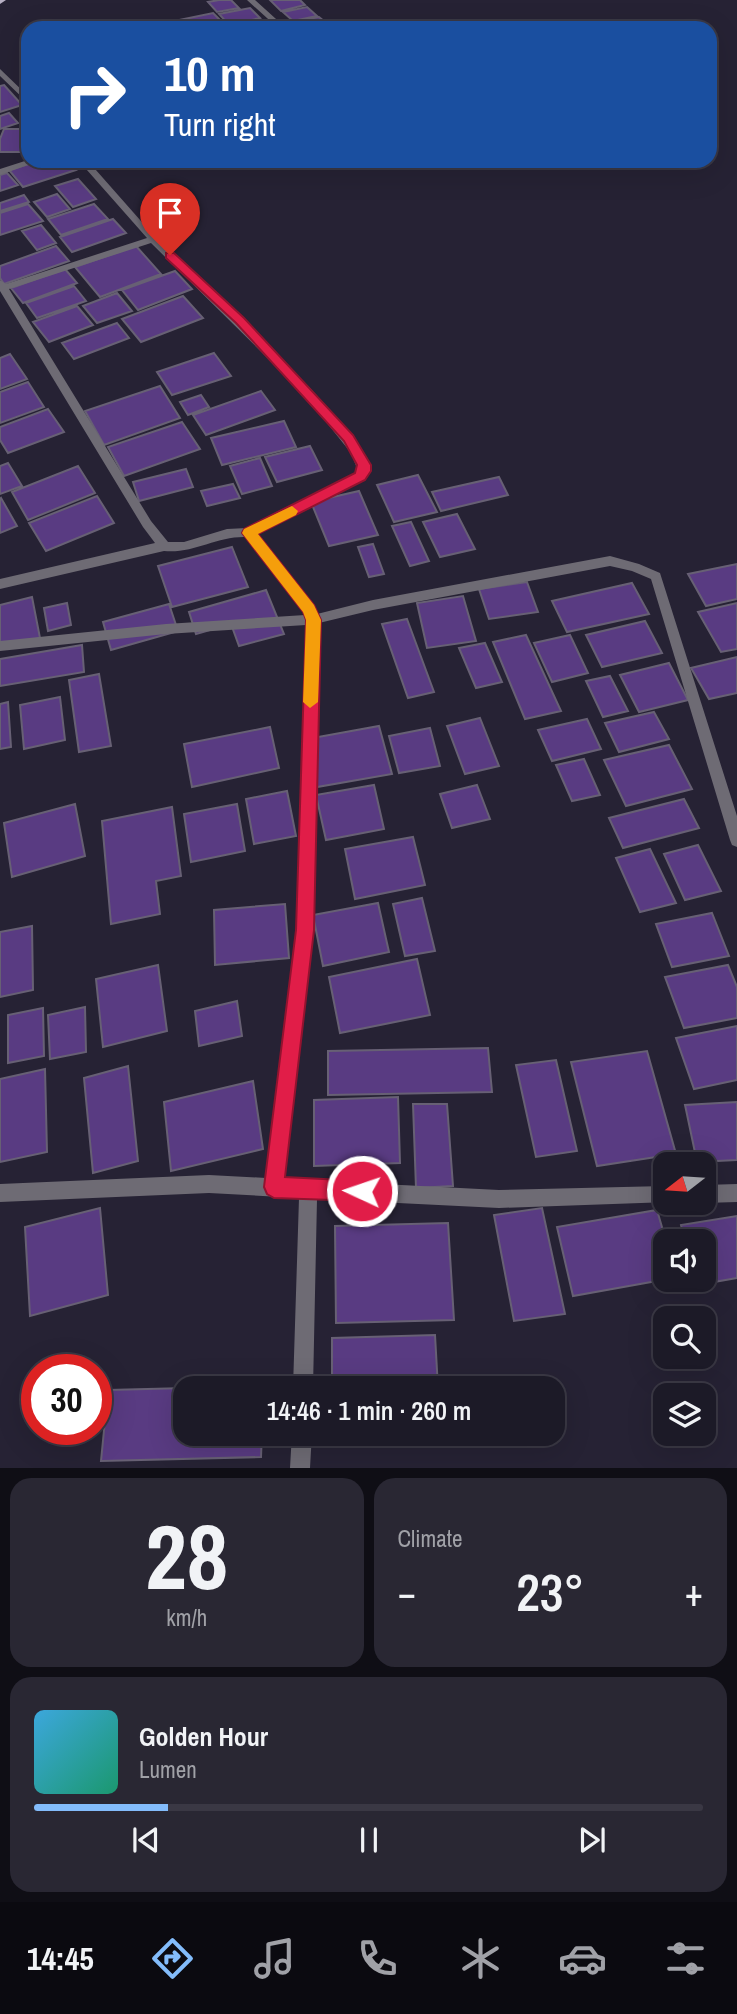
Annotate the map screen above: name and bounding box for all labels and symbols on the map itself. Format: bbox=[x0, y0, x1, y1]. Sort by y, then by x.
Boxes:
pin bbox=[140, 183, 200, 255]
north arrow bbox=[653, 1152, 716, 1214]
position arrow bbox=[325, 1154, 399, 1228]
speed limit sign: 30 bbox=[21, 1354, 112, 1445]

